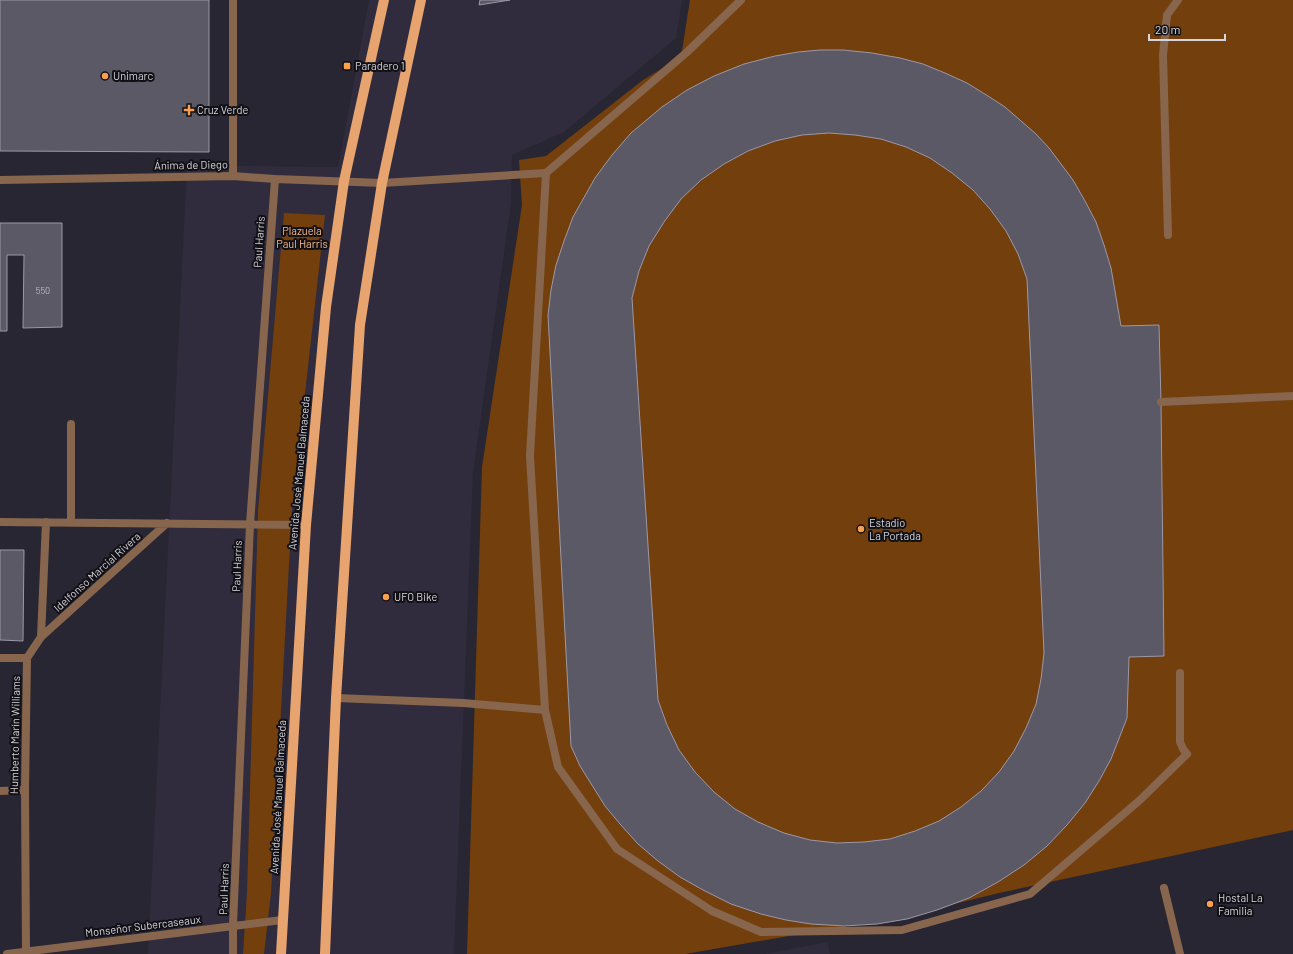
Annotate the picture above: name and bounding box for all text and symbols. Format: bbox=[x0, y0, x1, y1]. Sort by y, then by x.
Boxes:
scale bar bbox=[1149, 16, 1225, 42]
text: 20 m bbox=[1155, 22, 1181, 36]
place label: Paradero 1 bbox=[355, 59, 405, 72]
marker: Paradero 1 bbox=[342, 61, 352, 71]
place label: Unimarc bbox=[113, 69, 154, 82]
marker: Unimarc bbox=[100, 71, 110, 81]
place label: Cruz Verde bbox=[197, 103, 248, 116]
marker: Cruz Verde bbox=[184, 105, 194, 115]
street label: Ánima de Diego bbox=[154, 157, 228, 172]
street label: Paul Harris bbox=[250, 216, 267, 268]
park label: Plazuela Paul Harris bbox=[276, 224, 328, 250]
house number: 550 bbox=[36, 285, 50, 296]
street label: Avenida José Manuel Balmaceda bbox=[285, 396, 312, 550]
place label: Estadio La Portada bbox=[869, 516, 921, 542]
marker: Estadio La Portada bbox=[856, 524, 866, 534]
street label: Idelfonso Marcial Rivera bbox=[51, 529, 143, 614]
street label: Paul Harris bbox=[229, 540, 244, 592]
place label: UFO Bike bbox=[394, 590, 437, 603]
marker: UFO Bike bbox=[381, 592, 391, 602]
street label: Humberto Marín Williams bbox=[7, 676, 22, 794]
street label: Avenida José Manuel Balmaceda bbox=[267, 720, 288, 874]
street label: Paul Harris bbox=[216, 863, 231, 915]
place label: Hostal La Familia bbox=[1218, 891, 1263, 917]
marker: Hostal La Familia bbox=[1205, 899, 1215, 909]
street label: Monseñor Subercaseaux bbox=[84, 912, 201, 939]

